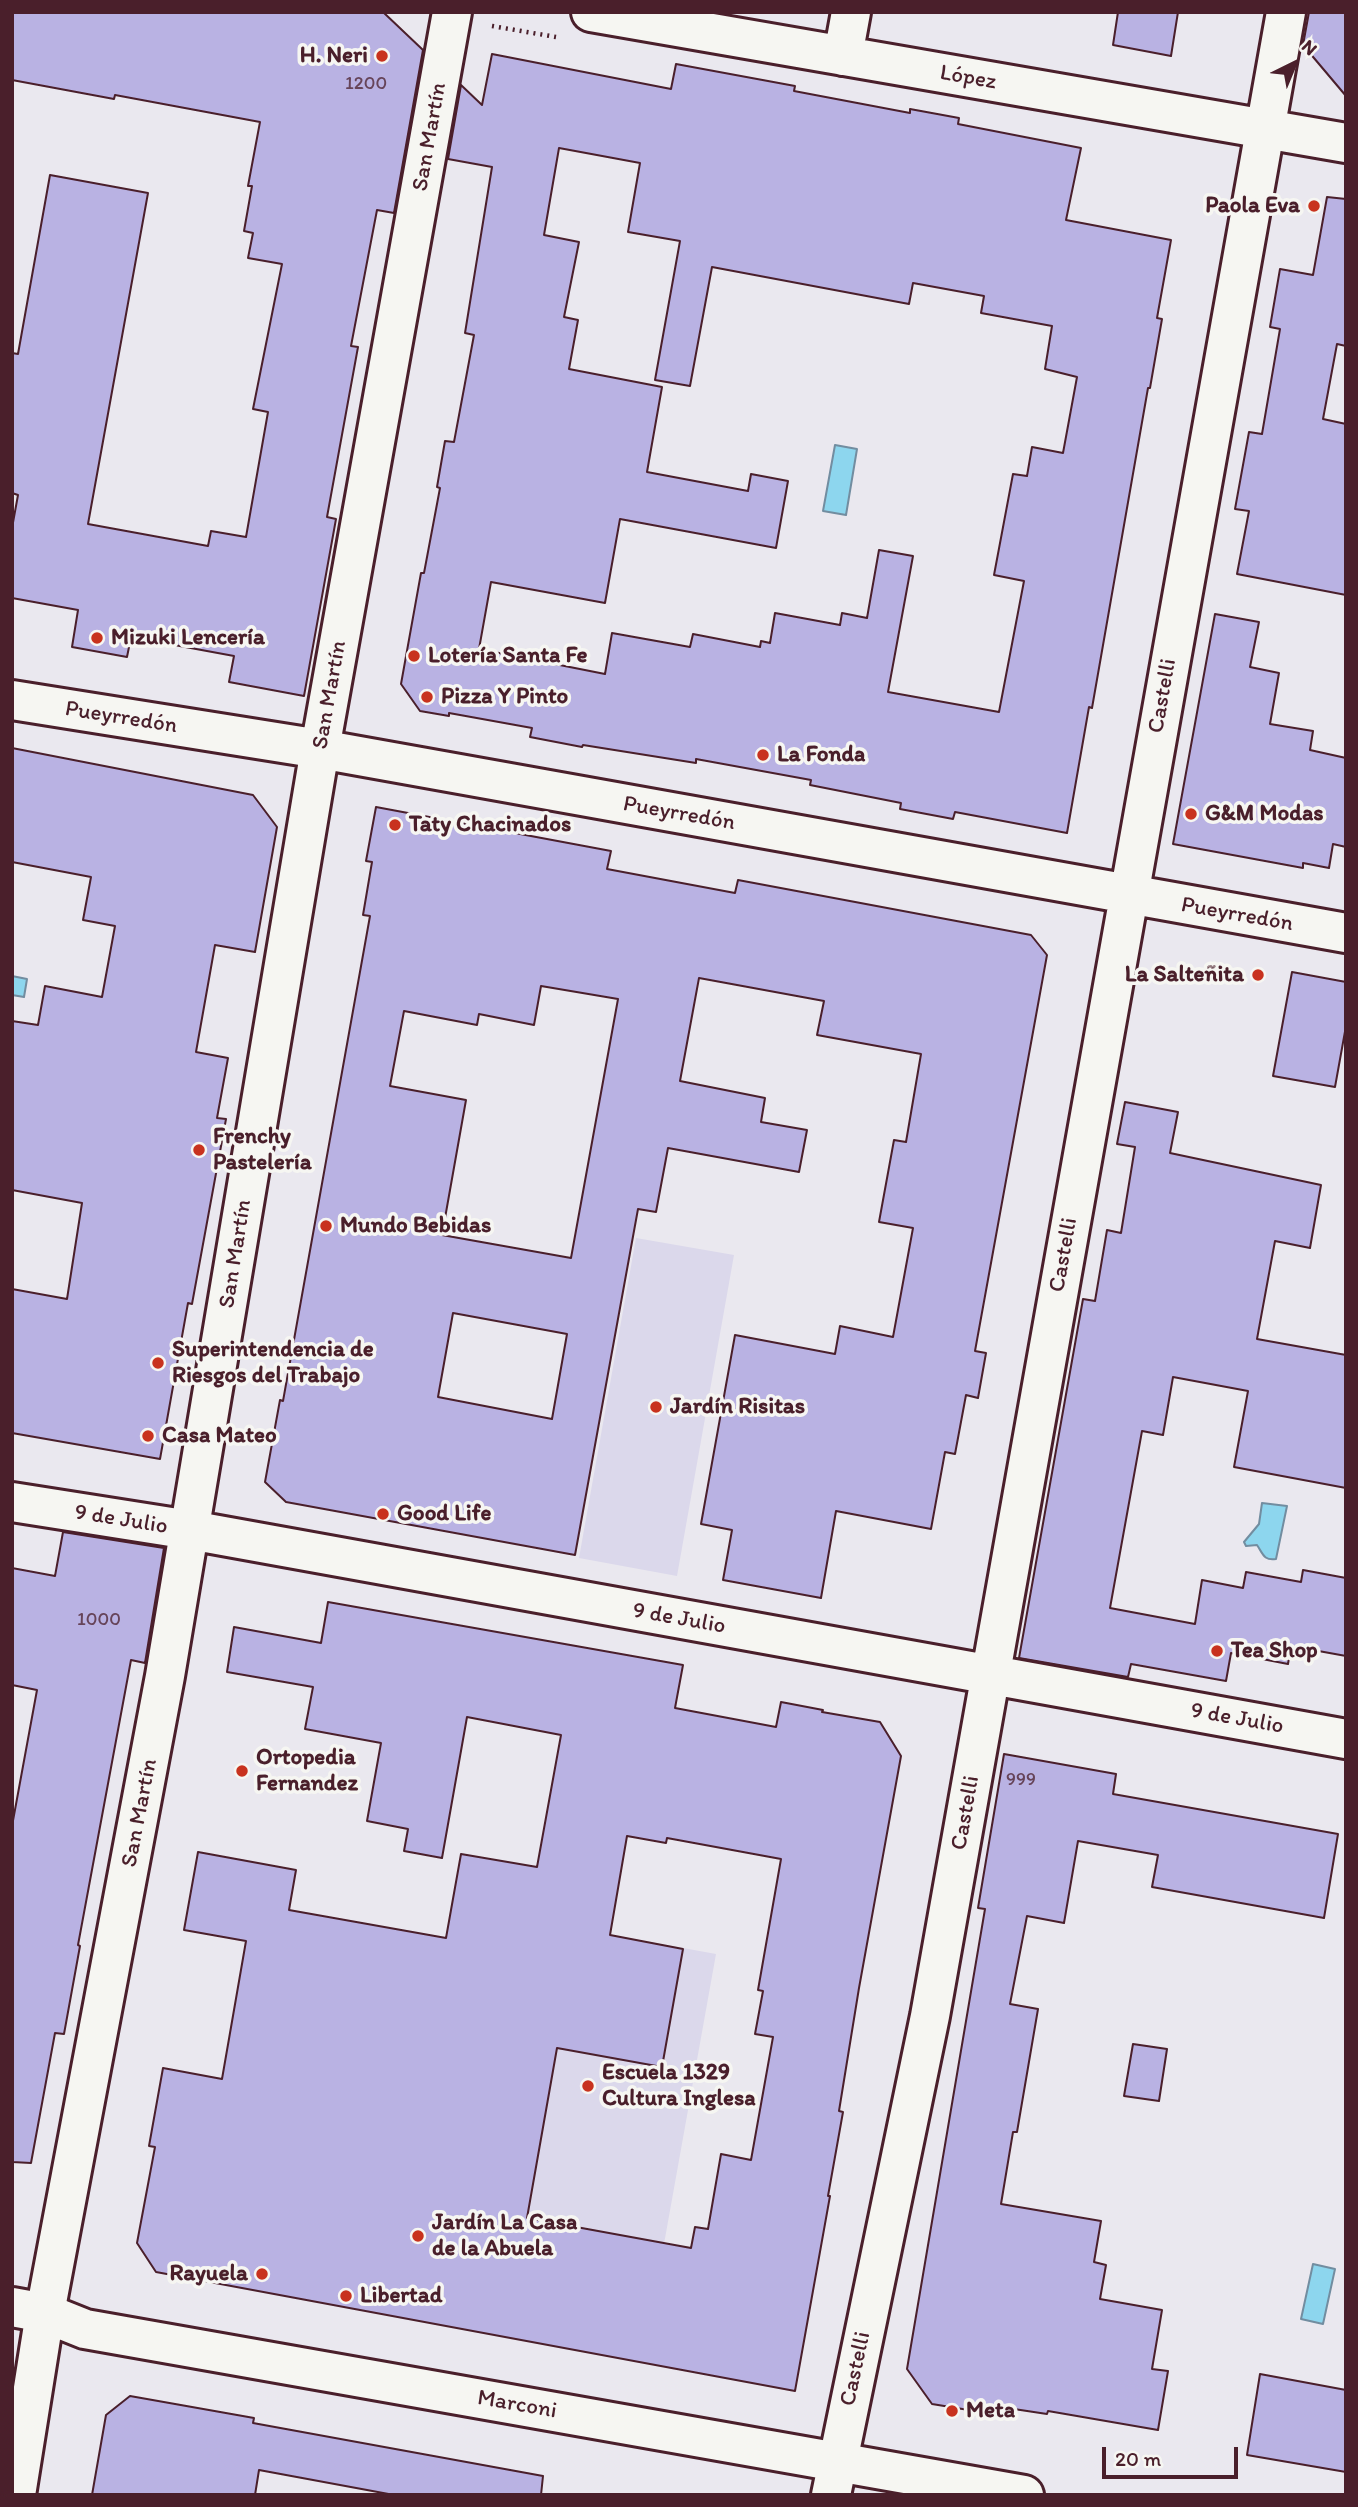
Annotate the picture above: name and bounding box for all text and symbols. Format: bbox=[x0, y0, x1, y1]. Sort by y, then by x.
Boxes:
north arrow bbox=[1260, 28, 1330, 98]
text: N bbox=[1297, 34, 1322, 60]
place label: H. Neri bbox=[300, 42, 368, 70]
marker: H. Neri bbox=[374, 48, 390, 64]
street label: López bbox=[938, 59, 998, 97]
house number: 1200 bbox=[345, 73, 387, 95]
street label: San Martín bbox=[407, 81, 453, 193]
place label: Paola Eva bbox=[1205, 192, 1300, 220]
marker: Paola Eva bbox=[1306, 198, 1322, 214]
place label: Mizuki Lencería bbox=[111, 624, 265, 652]
marker: Mizuki Lencería bbox=[89, 630, 105, 646]
street label: San Martín bbox=[307, 639, 353, 751]
place label: Lotería Santa Fe bbox=[428, 642, 588, 670]
marker: Lotería Santa Fe bbox=[406, 648, 422, 664]
street label: Castelli bbox=[1143, 656, 1183, 736]
place label: Pizza Y Pinto bbox=[441, 683, 568, 711]
marker: Pizza Y Pinto bbox=[419, 689, 435, 705]
street label: Pueyrredón bbox=[63, 696, 179, 740]
place label: La Fonda bbox=[777, 741, 865, 769]
marker: La Fonda bbox=[755, 747, 771, 763]
street label: Pueyrredón bbox=[621, 791, 737, 837]
place label: G&M Modas bbox=[1205, 800, 1324, 828]
marker: G&M Modas bbox=[1183, 806, 1199, 822]
place label: Taty Chacinados bbox=[409, 811, 571, 839]
marker: Taty Chacinados bbox=[387, 817, 403, 833]
street label: Pueyrredón bbox=[1179, 892, 1295, 938]
place label: La Salteñita bbox=[1125, 961, 1244, 989]
marker: La Salteñita bbox=[1250, 967, 1266, 983]
place label: Frenchy Pastelería bbox=[213, 1123, 312, 1177]
marker: Frenchy Pastelería bbox=[191, 1142, 207, 1158]
street label: San Martín bbox=[214, 1198, 258, 1310]
place label: Mundo Bebidas bbox=[340, 1212, 491, 1240]
street label: Castelli bbox=[1044, 1215, 1084, 1295]
marker: Mundo Bebidas bbox=[318, 1218, 334, 1234]
place label: Superintendencia de Riesgos del Trabajo bbox=[172, 1336, 374, 1390]
marker: Superintendencia de Riesgos del Trabajo bbox=[150, 1355, 166, 1371]
place label: Jardín Risitas bbox=[670, 1393, 805, 1421]
marker: Jardín Risitas bbox=[648, 1399, 664, 1415]
place label: Casa Mateo bbox=[162, 1422, 277, 1450]
marker: Casa Mateo bbox=[140, 1428, 156, 1444]
street label: 9 de Julio bbox=[73, 1499, 169, 1541]
place label: Good Life bbox=[397, 1500, 491, 1528]
marker: Good Life bbox=[375, 1506, 391, 1522]
street label: 9 de Julio bbox=[630, 1597, 728, 1641]
house number: 1000 bbox=[77, 1609, 121, 1631]
place label: Tea Shop bbox=[1231, 1637, 1318, 1665]
marker: Tea Shop bbox=[1209, 1643, 1225, 1659]
street label: 9 de Julio bbox=[1188, 1697, 1286, 1741]
place label: Ortopedia Fernandez bbox=[256, 1744, 358, 1798]
street label: San Martín bbox=[116, 1756, 164, 1870]
marker: Ortopedia Fernandez bbox=[234, 1763, 250, 1779]
house number: 999 bbox=[1006, 1769, 1036, 1791]
street label: Castelli bbox=[946, 1773, 986, 1853]
place label: Escuela 1329 Cultura Inglesa bbox=[602, 2059, 756, 2113]
marker: Escuela 1329 Cultura Inglesa bbox=[580, 2078, 596, 2094]
place label: Jardín La Casa de la Abuela bbox=[432, 2209, 577, 2263]
marker: Jardín La Casa de la Abuela bbox=[410, 2228, 426, 2244]
place label: Rayuela bbox=[169, 2260, 248, 2288]
marker: Rayuela bbox=[254, 2266, 270, 2282]
place label: Libertad bbox=[360, 2282, 442, 2310]
marker: Libertad bbox=[338, 2288, 354, 2304]
street label: Castelli bbox=[835, 2329, 877, 2409]
street label: Marconi bbox=[475, 2384, 559, 2426]
place label: Meta bbox=[966, 2397, 1015, 2425]
marker: Meta bbox=[944, 2403, 960, 2419]
scale bar bbox=[1106, 2434, 1242, 2478]
text: 20 m bbox=[1115, 2446, 1161, 2471]

